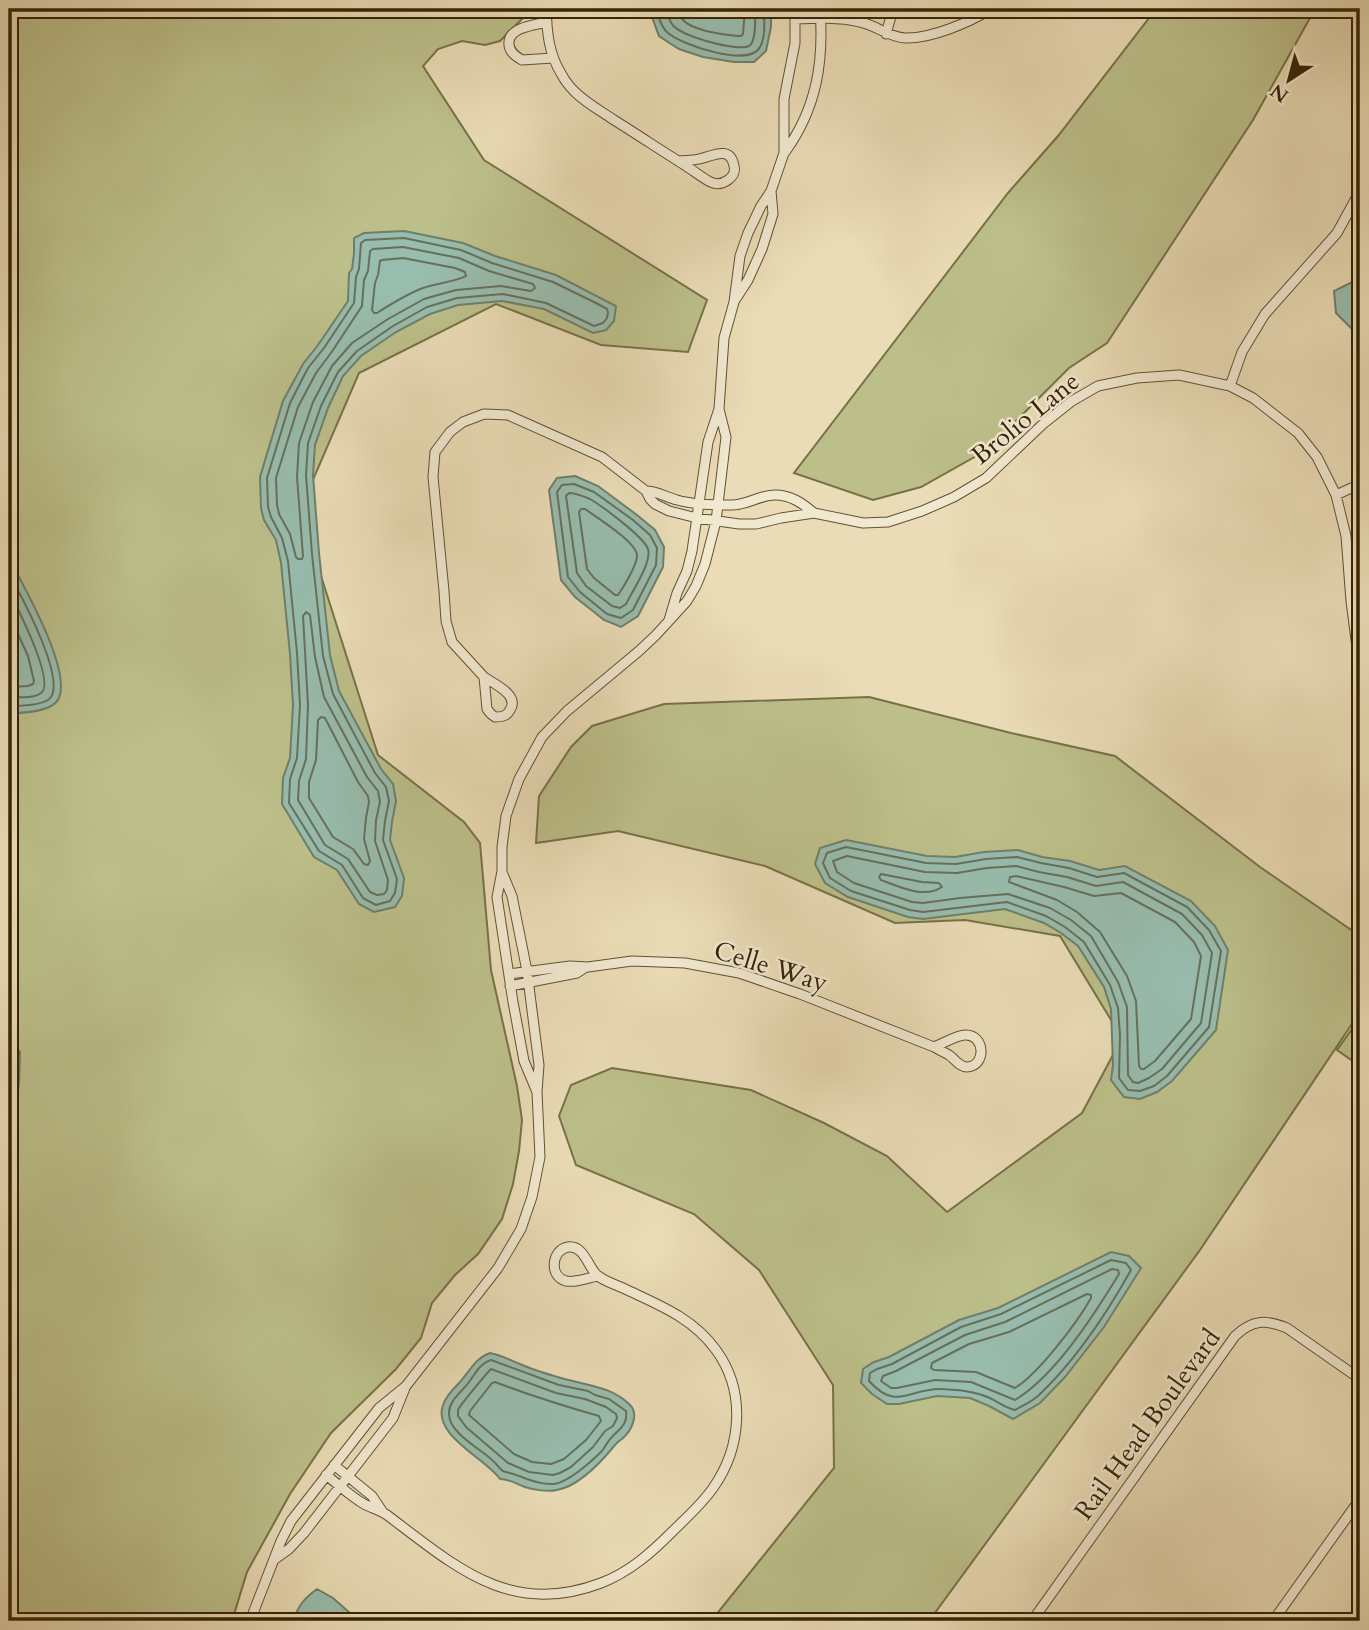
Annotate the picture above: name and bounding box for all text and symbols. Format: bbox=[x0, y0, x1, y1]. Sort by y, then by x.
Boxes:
north arrow bbox=[1254, 46, 1324, 116]
text: N bbox=[1265, 77, 1294, 108]
street label: Brolio Lane bbox=[964, 364, 1087, 473]
street label: Celle Way bbox=[710, 933, 832, 1000]
street label: Rail Head Boulevard bbox=[1066, 1322, 1229, 1527]

